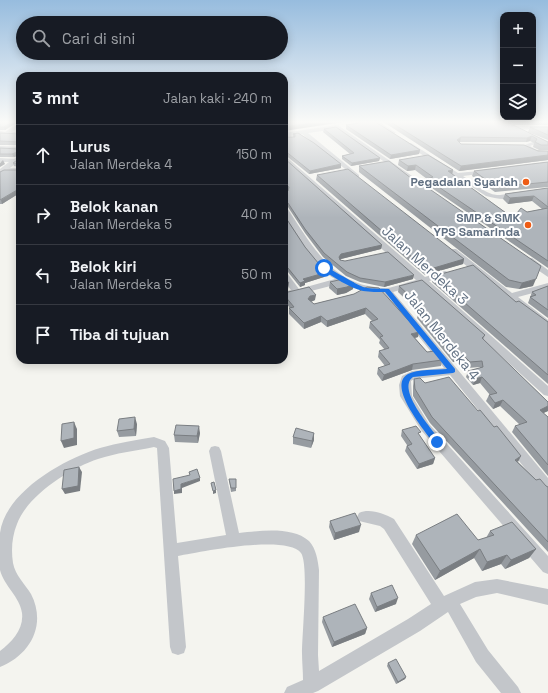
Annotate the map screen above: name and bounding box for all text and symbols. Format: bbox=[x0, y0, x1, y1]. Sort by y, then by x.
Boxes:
map controls bbox=[500, 12, 536, 120]
button: + bbox=[500, 12, 536, 48]
search box bbox=[16, 16, 288, 60]
icon: search bbox=[30, 27, 52, 49]
text: Cari di sini bbox=[62, 29, 135, 48]
button: − bbox=[500, 48, 536, 84]
button: layers bbox=[500, 84, 536, 120]
text: 3 mnt bbox=[32, 87, 79, 109]
text: Jalan kaki · 240 m bbox=[163, 90, 272, 107]
text: Lurus bbox=[70, 137, 110, 156]
icon: ahead bbox=[32, 144, 54, 166]
text: 150 m bbox=[236, 146, 272, 163]
text: Jalan Merdeka 4 bbox=[70, 156, 172, 173]
place label: Pegadaian Syariah bbox=[410, 174, 518, 190]
marker: Pegadaian Syariah bbox=[521, 177, 531, 187]
text: Belok kanan bbox=[70, 197, 158, 216]
icon: right bbox=[32, 204, 54, 226]
text: 40 m bbox=[241, 206, 272, 223]
place label: SMP & SMK YPS Samarinda bbox=[434, 210, 520, 240]
text: Jalan Merdeka 5 bbox=[70, 216, 172, 233]
marker: SMP & SMK YPS Samarinda bbox=[523, 220, 533, 230]
street label: Jalan Merdeka 3 bbox=[378, 222, 472, 308]
text: Belok kiri bbox=[70, 257, 136, 276]
route start bbox=[315, 259, 333, 277]
icon: left bbox=[32, 264, 54, 286]
text: 50 m bbox=[241, 266, 272, 283]
text: Jalan Merdeka 5 bbox=[70, 276, 172, 293]
street label: Jalan Merdeka 4 bbox=[400, 287, 484, 384]
icon: arrive bbox=[32, 324, 54, 346]
text: Tiba di tujuan bbox=[70, 325, 169, 344]
route end bbox=[428, 433, 446, 451]

